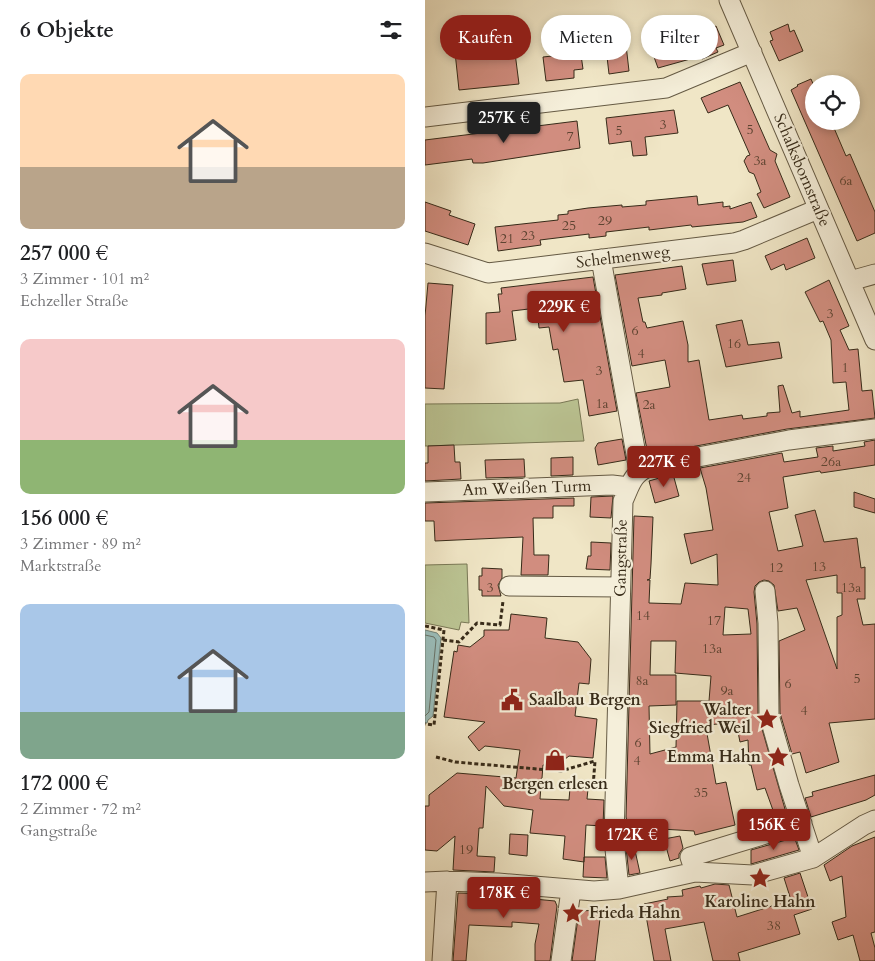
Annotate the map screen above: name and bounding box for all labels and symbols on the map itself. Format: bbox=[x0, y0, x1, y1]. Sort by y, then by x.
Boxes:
pin: 257K € bbox=[463, 102, 545, 144]
street label: Schalksbornstraße bbox=[768, 110, 836, 230]
house number: 3 bbox=[659, 115, 667, 134]
house number: 5 bbox=[746, 120, 754, 139]
house number: 5 bbox=[615, 121, 623, 140]
house number: 7 bbox=[566, 127, 574, 146]
house number: 3a bbox=[753, 151, 767, 170]
house number: 6a bbox=[839, 171, 853, 190]
house number: 29 bbox=[598, 211, 612, 230]
house number: 25 bbox=[562, 216, 576, 235]
house number: 23 bbox=[521, 226, 535, 245]
house number: 21 bbox=[500, 229, 514, 248]
street label: Schelmenweg bbox=[575, 240, 671, 274]
pin: 229K € bbox=[523, 290, 605, 333]
house number: 3 bbox=[826, 304, 834, 323]
house number: 6 bbox=[631, 321, 639, 340]
house number: 16 bbox=[727, 334, 741, 353]
house number: 4 bbox=[637, 344, 645, 363]
house number: 1 bbox=[841, 358, 849, 377]
house number: 3 bbox=[595, 361, 603, 380]
house number: 1a bbox=[595, 394, 609, 413]
house number: 2a bbox=[642, 395, 656, 414]
pin: 227K € bbox=[623, 446, 705, 488]
house number: 26a bbox=[821, 452, 841, 471]
house number: 24 bbox=[737, 468, 751, 487]
street label: Am Weißen Turm bbox=[462, 475, 592, 501]
street label: Gangstraße bbox=[609, 519, 633, 597]
house number: 13 bbox=[812, 557, 826, 576]
house number: 12 bbox=[769, 558, 783, 577]
house number: 3 bbox=[486, 578, 494, 597]
house number: 13a bbox=[841, 578, 861, 597]
house number: 14 bbox=[636, 606, 650, 625]
house number: 17 bbox=[707, 611, 721, 630]
house number: 13a bbox=[702, 639, 722, 658]
house number: 5 bbox=[853, 669, 861, 688]
house number: 8a bbox=[635, 671, 649, 690]
house number: 6 bbox=[784, 674, 792, 693]
house number: 9a bbox=[720, 681, 734, 700]
public building icon: Saalbau Bergen bbox=[499, 687, 525, 713]
place label: Saalbau Bergen bbox=[529, 689, 642, 711]
place label: Walter Siegfried Weil bbox=[649, 699, 752, 739]
house number: 4 bbox=[800, 701, 808, 720]
place icon: Walter Siegfried Weil bbox=[754, 706, 780, 732]
house number: 6 bbox=[634, 733, 642, 752]
place icon: Emma Hahn bbox=[765, 744, 791, 770]
place label: Emma Hahn bbox=[667, 746, 762, 768]
shop icon: Bergen erlesen bbox=[542, 747, 568, 773]
house number: 4 bbox=[633, 751, 641, 770]
place label: Bergen erlesen bbox=[502, 773, 609, 795]
house number: 35 bbox=[694, 783, 708, 802]
pin: 156K € bbox=[733, 808, 815, 851]
pin: 172K € bbox=[591, 818, 673, 861]
house number: 19 bbox=[459, 840, 473, 859]
place icon: Karoline Hahn bbox=[747, 865, 773, 891]
pin: 178K € bbox=[463, 876, 545, 919]
place label: Karoline Hahn bbox=[704, 891, 816, 913]
place icon: Frieda Hahn bbox=[560, 900, 586, 926]
place label: Frieda Hahn bbox=[589, 902, 681, 924]
house number: 38 bbox=[767, 916, 781, 935]

